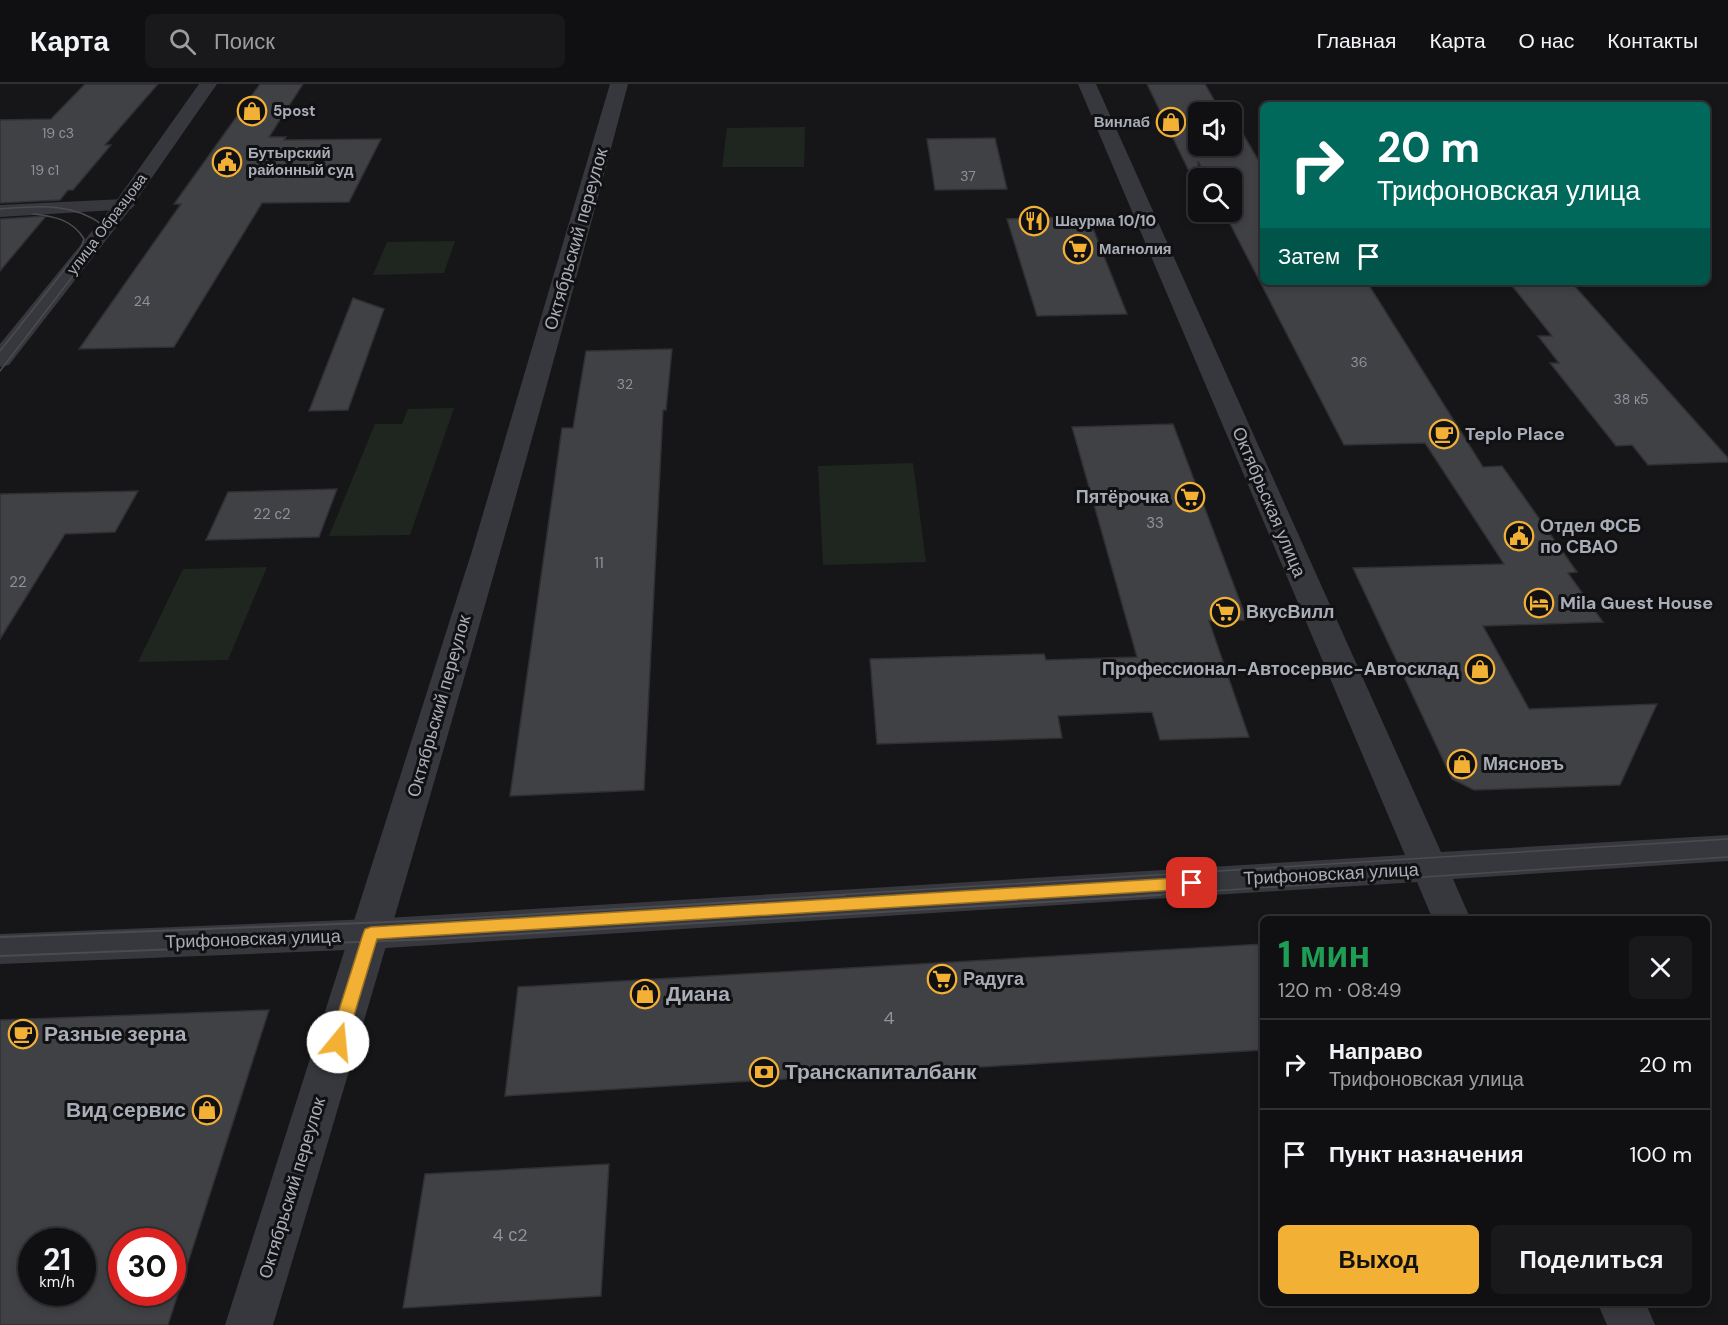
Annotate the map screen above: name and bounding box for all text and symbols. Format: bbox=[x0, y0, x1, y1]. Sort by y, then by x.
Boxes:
search box bbox=[145, 14, 565, 68]
text: Карта bbox=[30, 23, 109, 60]
icon: search bbox=[166, 25, 199, 58]
text: Поиск bbox=[214, 27, 275, 56]
text: Главная bbox=[1316, 27, 1396, 55]
text: Карта bbox=[1429, 27, 1486, 55]
text: О нас bbox=[1519, 27, 1574, 55]
text: Контакты bbox=[1607, 27, 1698, 55]
shop icon: 5post bbox=[236, 95, 268, 127]
place label: 5post bbox=[273, 101, 316, 121]
map controls bbox=[1188, 102, 1242, 222]
button: sound bbox=[1188, 102, 1242, 156]
shop icon: Винлаб bbox=[1155, 106, 1187, 138]
place label: Винлаб bbox=[1094, 112, 1150, 132]
text: 20 m bbox=[1377, 120, 1480, 175]
house number: 19 с3 bbox=[42, 124, 74, 142]
icon: right bbox=[1278, 126, 1356, 204]
place label: Бутырский районный суд bbox=[248, 143, 354, 180]
street label: Октябрьский переулок bbox=[539, 145, 614, 333]
public building icon: Бутырский районный суд bbox=[211, 146, 243, 178]
house number: 19 с1 bbox=[31, 161, 59, 179]
house number: 37 bbox=[960, 167, 976, 185]
button: search bbox=[1188, 168, 1242, 222]
street label: улица Образцова bbox=[62, 169, 152, 279]
text: Трифоновская улица bbox=[1377, 173, 1640, 208]
restaurant icon: Шаурма 10/10 bbox=[1018, 205, 1050, 237]
place label: Шаурма 10/10 bbox=[1055, 211, 1156, 231]
supermarket icon: Магнолия bbox=[1062, 233, 1094, 265]
place label: Магнолия bbox=[1099, 239, 1172, 259]
icon: arrive bbox=[1352, 240, 1385, 273]
text: Затем bbox=[1278, 242, 1340, 271]
house number: 24 bbox=[134, 292, 151, 310]
house number: 36 bbox=[1350, 353, 1368, 371]
house number: 32 bbox=[617, 375, 633, 393]
house number: 38 к5 bbox=[1613, 390, 1649, 408]
cafe icon: Teplo Place bbox=[1428, 418, 1460, 450]
place label: Teplo Place bbox=[1465, 422, 1565, 446]
street label: Октябрьская улица bbox=[1226, 423, 1312, 582]
supermarket icon: Пятёрочка bbox=[1174, 481, 1206, 513]
place label: Пятёрочка bbox=[1076, 485, 1170, 509]
house number: 22 с2 bbox=[253, 504, 291, 524]
house number: 33 bbox=[1146, 513, 1164, 533]
place label: Отдел ФСБ по СВАО bbox=[1540, 514, 1641, 559]
public building icon: Отдел ФСБ по СВАО bbox=[1503, 520, 1535, 552]
house number: 11 bbox=[594, 553, 604, 573]
house number: 22 bbox=[9, 572, 27, 592]
hotel icon: Mila Guest House bbox=[1523, 587, 1555, 619]
place label: Mila Guest House bbox=[1560, 591, 1713, 615]
supermarket icon: ВкусВилл bbox=[1209, 596, 1241, 628]
place label: ВкусВилл bbox=[1246, 600, 1335, 624]
street label: Октябрьский переулок bbox=[402, 612, 477, 800]
shop icon: Профессионал-Автосервис-Автосклад bbox=[1464, 653, 1496, 685]
place label: Профессионал-Автосервис-Автосклад bbox=[1102, 657, 1460, 681]
shop icon: Мясновъ bbox=[1446, 748, 1478, 780]
place label: Мясновъ bbox=[1483, 752, 1564, 776]
pin bbox=[1166, 857, 1217, 908]
street label: Трифоновская улица bbox=[1243, 857, 1420, 891]
icon: arrive bbox=[1175, 866, 1208, 899]
street label: Трифоновская улица bbox=[165, 924, 342, 954]
text: 1 мин bbox=[1278, 931, 1370, 978]
button: close bbox=[1629, 936, 1692, 999]
supermarket icon: Радуга bbox=[926, 963, 958, 995]
place label: Радуга bbox=[963, 967, 1025, 991]
text: 120 m · 08:49 bbox=[1278, 977, 1402, 1003]
shop icon: Диана bbox=[629, 978, 661, 1010]
place label: Диана bbox=[666, 980, 730, 1008]
house number: 4 bbox=[884, 1006, 895, 1030]
position arrow bbox=[306, 1010, 370, 1074]
cafe icon: Разные зерна bbox=[7, 1018, 39, 1050]
place label: Разные зерна bbox=[44, 1020, 187, 1048]
text: Направо bbox=[1329, 1037, 1423, 1066]
icon: right bbox=[1278, 1048, 1311, 1081]
text: 20 m bbox=[1639, 1050, 1692, 1079]
bank icon: Транскапиталбанк bbox=[748, 1056, 780, 1088]
place label: Транскапиталбанк bbox=[785, 1058, 977, 1086]
text: Трифоновская улица bbox=[1329, 1066, 1524, 1092]
shop icon: Вид сервис bbox=[191, 1094, 223, 1126]
street label: Октябрьский переулок bbox=[253, 1094, 331, 1282]
place label: Вид сервис bbox=[66, 1096, 186, 1124]
icon: arrive bbox=[1278, 1138, 1311, 1171]
text: Пункт назначения bbox=[1329, 1140, 1524, 1169]
text: 100 m bbox=[1630, 1140, 1692, 1169]
house number: 4 с2 bbox=[492, 1223, 528, 1247]
button: Выход bbox=[1278, 1225, 1479, 1294]
button: Поделиться bbox=[1491, 1225, 1692, 1294]
speed limit sign: 30 bbox=[108, 1228, 186, 1306]
text: 21 bbox=[43, 1240, 71, 1279]
text: km/h bbox=[39, 1272, 75, 1292]

